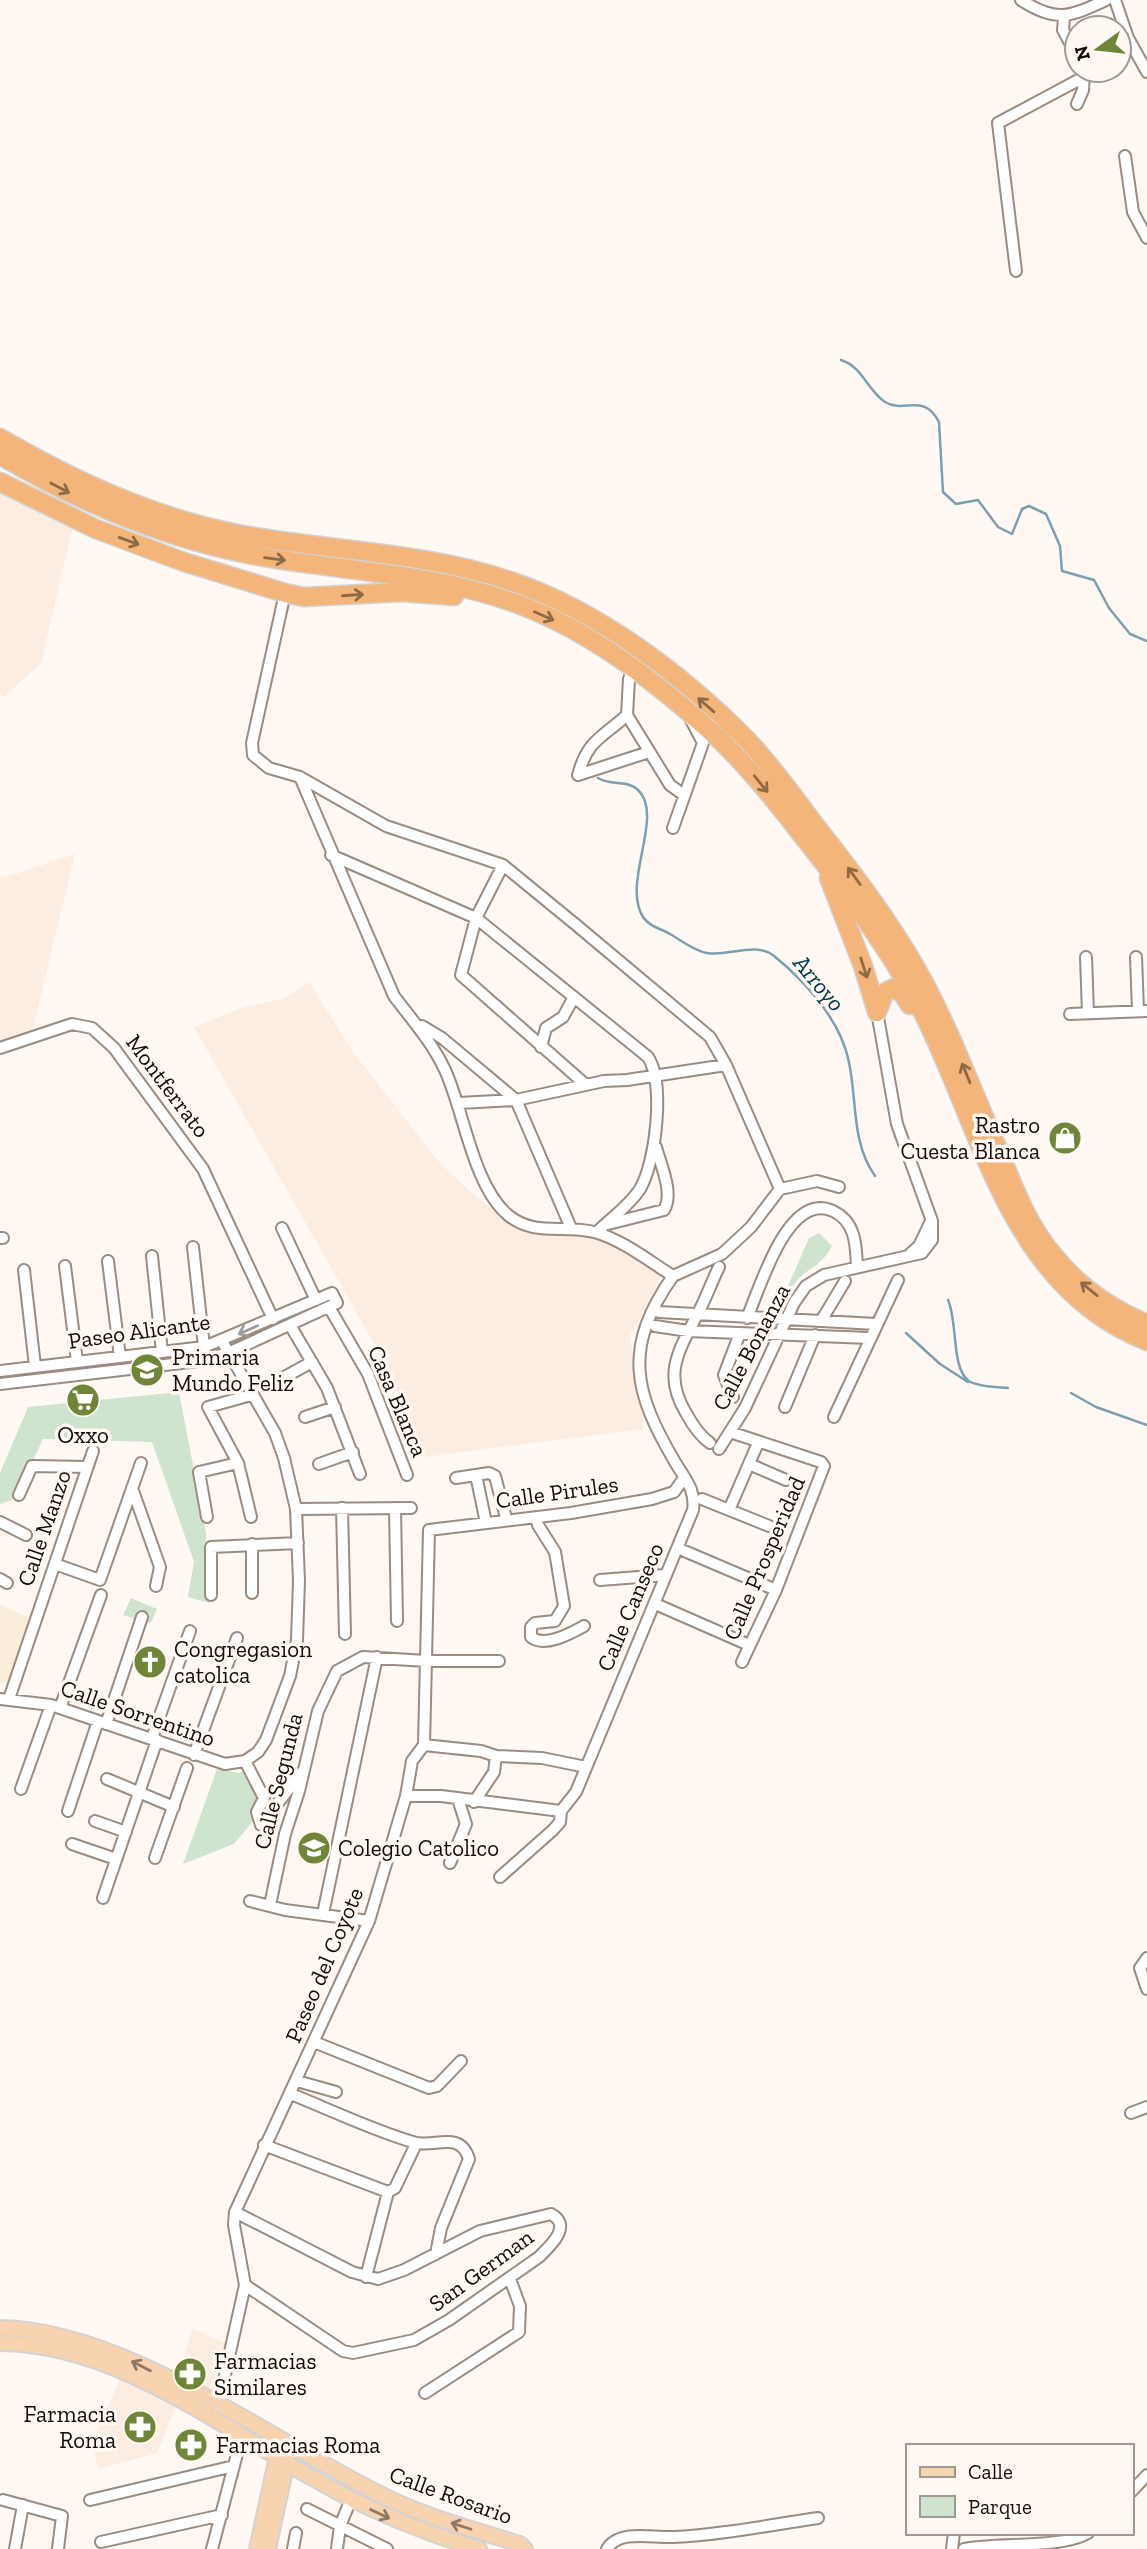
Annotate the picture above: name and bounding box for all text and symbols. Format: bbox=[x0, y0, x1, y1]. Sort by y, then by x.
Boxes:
north arrow bbox=[1063, 14, 1133, 84]
text: N bbox=[1069, 43, 1095, 63]
one-way arrow bbox=[49, 482, 70, 496]
one-way arrow bbox=[118, 535, 140, 548]
one-way arrow bbox=[263, 552, 286, 565]
one-way arrow bbox=[341, 588, 363, 601]
one-way arrow bbox=[533, 610, 554, 623]
one-way arrow bbox=[698, 696, 715, 713]
one-way arrow bbox=[754, 774, 769, 792]
one-way arrow bbox=[846, 867, 861, 886]
water label: Arroyo bbox=[787, 948, 851, 1017]
one-way arrow bbox=[858, 957, 871, 979]
street label: Montferrato bbox=[120, 1029, 216, 1143]
one-way arrow bbox=[959, 1063, 972, 1085]
place label: Rastro Cuesta Blanca bbox=[901, 1111, 1040, 1165]
shop icon: Rastro Cuesta Blanca bbox=[1046, 1119, 1084, 1157]
street label: Calle Bonanza bbox=[706, 1279, 796, 1415]
one-way arrow bbox=[1080, 1282, 1098, 1297]
street label: Paseo Alicante bbox=[66, 1307, 212, 1355]
one-way arrow bbox=[237, 1324, 259, 1337]
street label: Casa Blanca bbox=[362, 1341, 434, 1461]
place label: Primaria Mundo Feliz bbox=[172, 1343, 294, 1397]
school or university icon: Primaria Mundo Feliz bbox=[128, 1351, 166, 1389]
supermarket icon: Oxxo bbox=[64, 1381, 102, 1419]
place label: Oxxo bbox=[57, 1421, 109, 1449]
street label: Calle Manzo bbox=[11, 1466, 77, 1590]
street label: Calle Pirules bbox=[494, 1470, 620, 1514]
street label: Calle Prosperidad bbox=[717, 1472, 811, 1644]
street label: Calle Canseco bbox=[590, 1539, 670, 1675]
place label: Congregasion catolica bbox=[174, 1635, 312, 1689]
church icon: Congregasion catolica bbox=[131, 1643, 169, 1681]
street label: Calle Sorrentino bbox=[57, 1673, 219, 1753]
street label: Calle Segunda bbox=[248, 1710, 308, 1852]
school or university icon: Colegio Catolico bbox=[295, 1829, 333, 1867]
place label: Colegio Catolico bbox=[338, 1834, 499, 1862]
street label: Paseo del Coyote bbox=[279, 1883, 369, 2047]
street label: San German bbox=[423, 2223, 539, 2317]
place label: Farmacias Similares bbox=[214, 2347, 317, 2401]
pharmacy icon: Farmacias Similares bbox=[171, 2355, 209, 2393]
one-way arrow bbox=[132, 2358, 152, 2372]
place label: Farmacia Roma bbox=[24, 2400, 116, 2454]
pharmacy icon: Farmacia Roma bbox=[121, 2408, 159, 2446]
pharmacy icon: Farmacias Roma bbox=[172, 2426, 210, 2464]
place label: Farmacias Roma bbox=[216, 2431, 380, 2459]
legend bbox=[906, 2444, 1133, 2535]
text: Calle bbox=[968, 2459, 1013, 2484]
street label: Calle Rosario bbox=[386, 2460, 516, 2530]
text: Parque bbox=[968, 2494, 1032, 2519]
one-way arrow bbox=[369, 2507, 390, 2521]
one-way arrow bbox=[451, 2518, 473, 2531]

